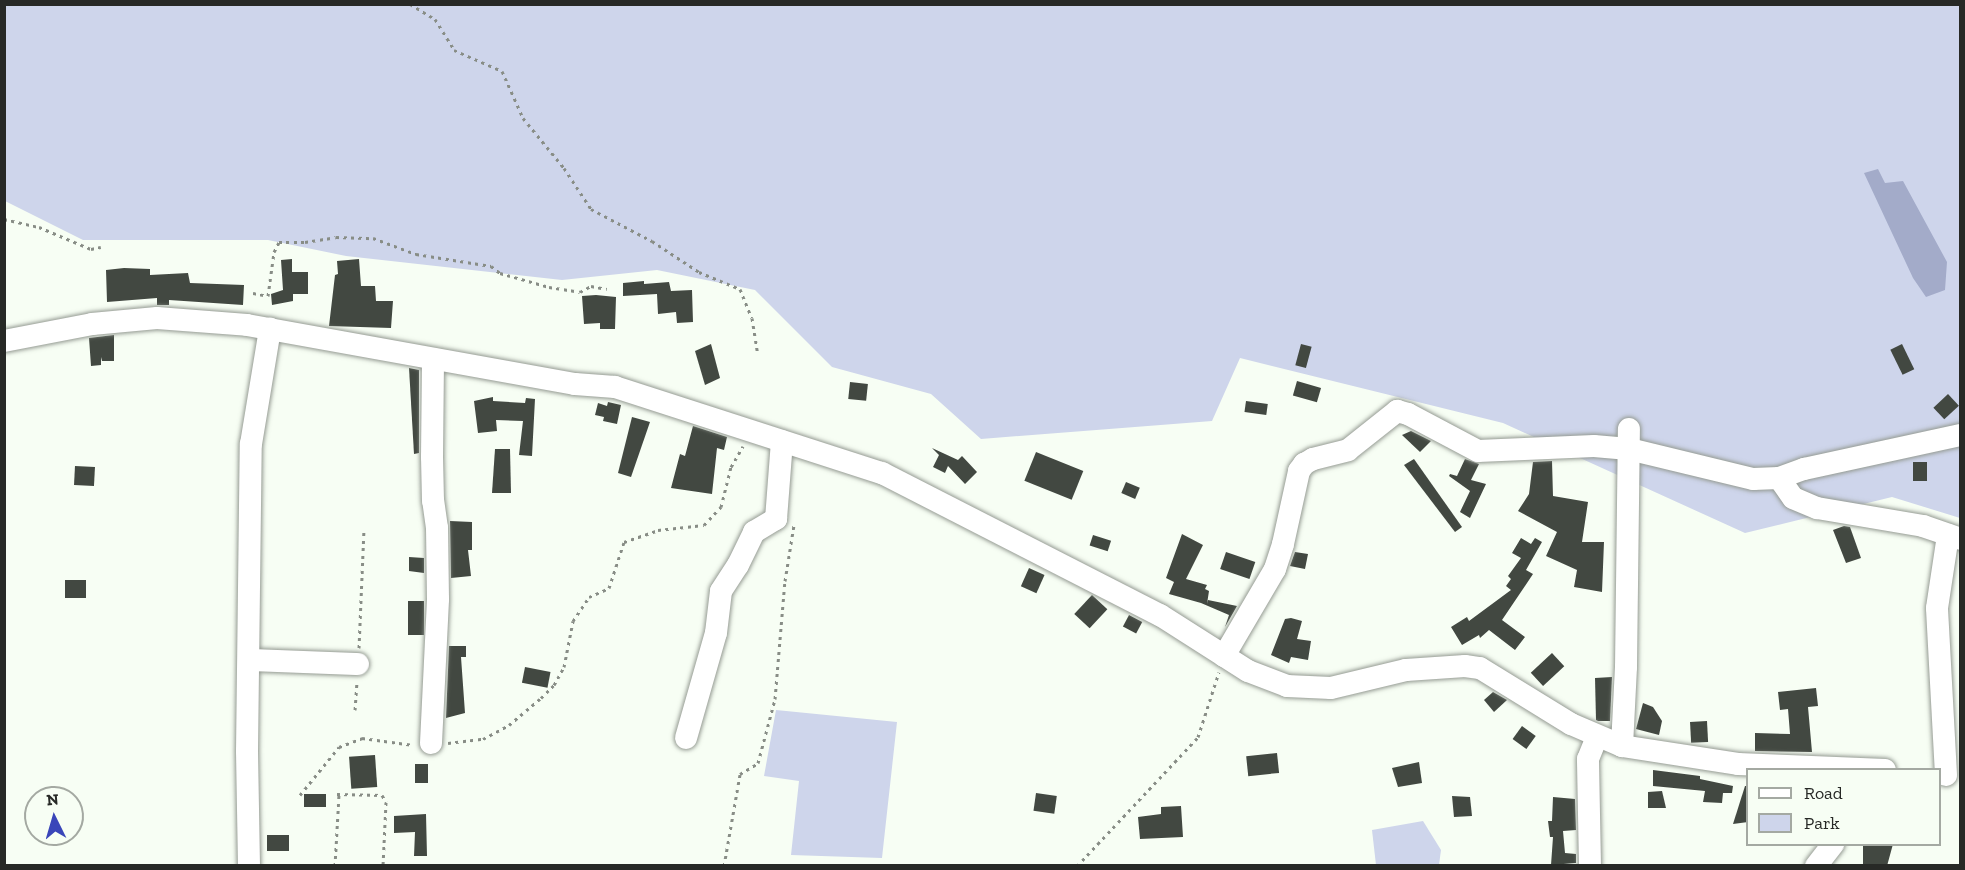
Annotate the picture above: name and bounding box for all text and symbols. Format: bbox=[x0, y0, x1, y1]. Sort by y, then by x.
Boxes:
legend bbox=[1746, 768, 1941, 846]
text: Road bbox=[1804, 782, 1843, 804]
north arrow bbox=[24, 786, 84, 846]
text: N bbox=[46, 790, 59, 810]
text: Park bbox=[1804, 812, 1840, 834]

